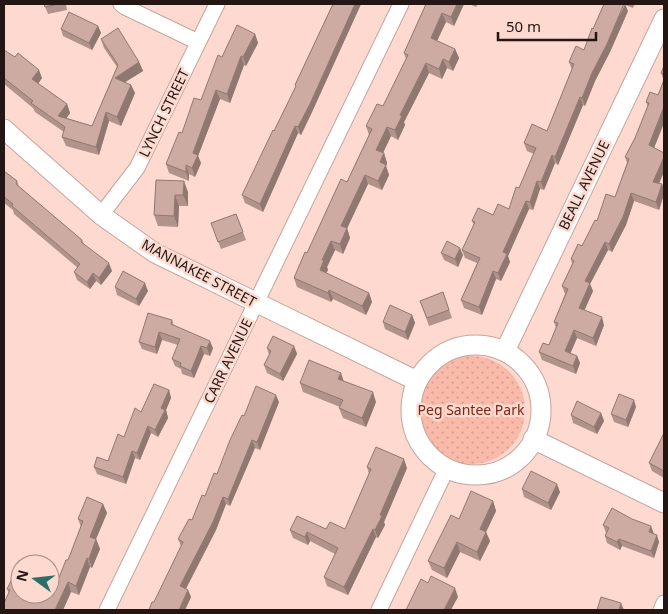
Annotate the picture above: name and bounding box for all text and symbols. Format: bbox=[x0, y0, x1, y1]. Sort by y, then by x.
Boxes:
scale bar bbox=[498, 10, 596, 42]
text: 50 m bbox=[506, 16, 541, 36]
street label: LYNCH STREET bbox=[134, 65, 193, 160]
street label: BEALL AVENUE bbox=[554, 137, 613, 233]
street label: MANNAKEE STREET bbox=[139, 234, 260, 311]
street label: CARR AVENUE bbox=[199, 315, 256, 406]
park label: Peg Santee Park bbox=[418, 400, 525, 419]
north arrow bbox=[10, 554, 60, 604]
text: N bbox=[11, 568, 33, 583]

